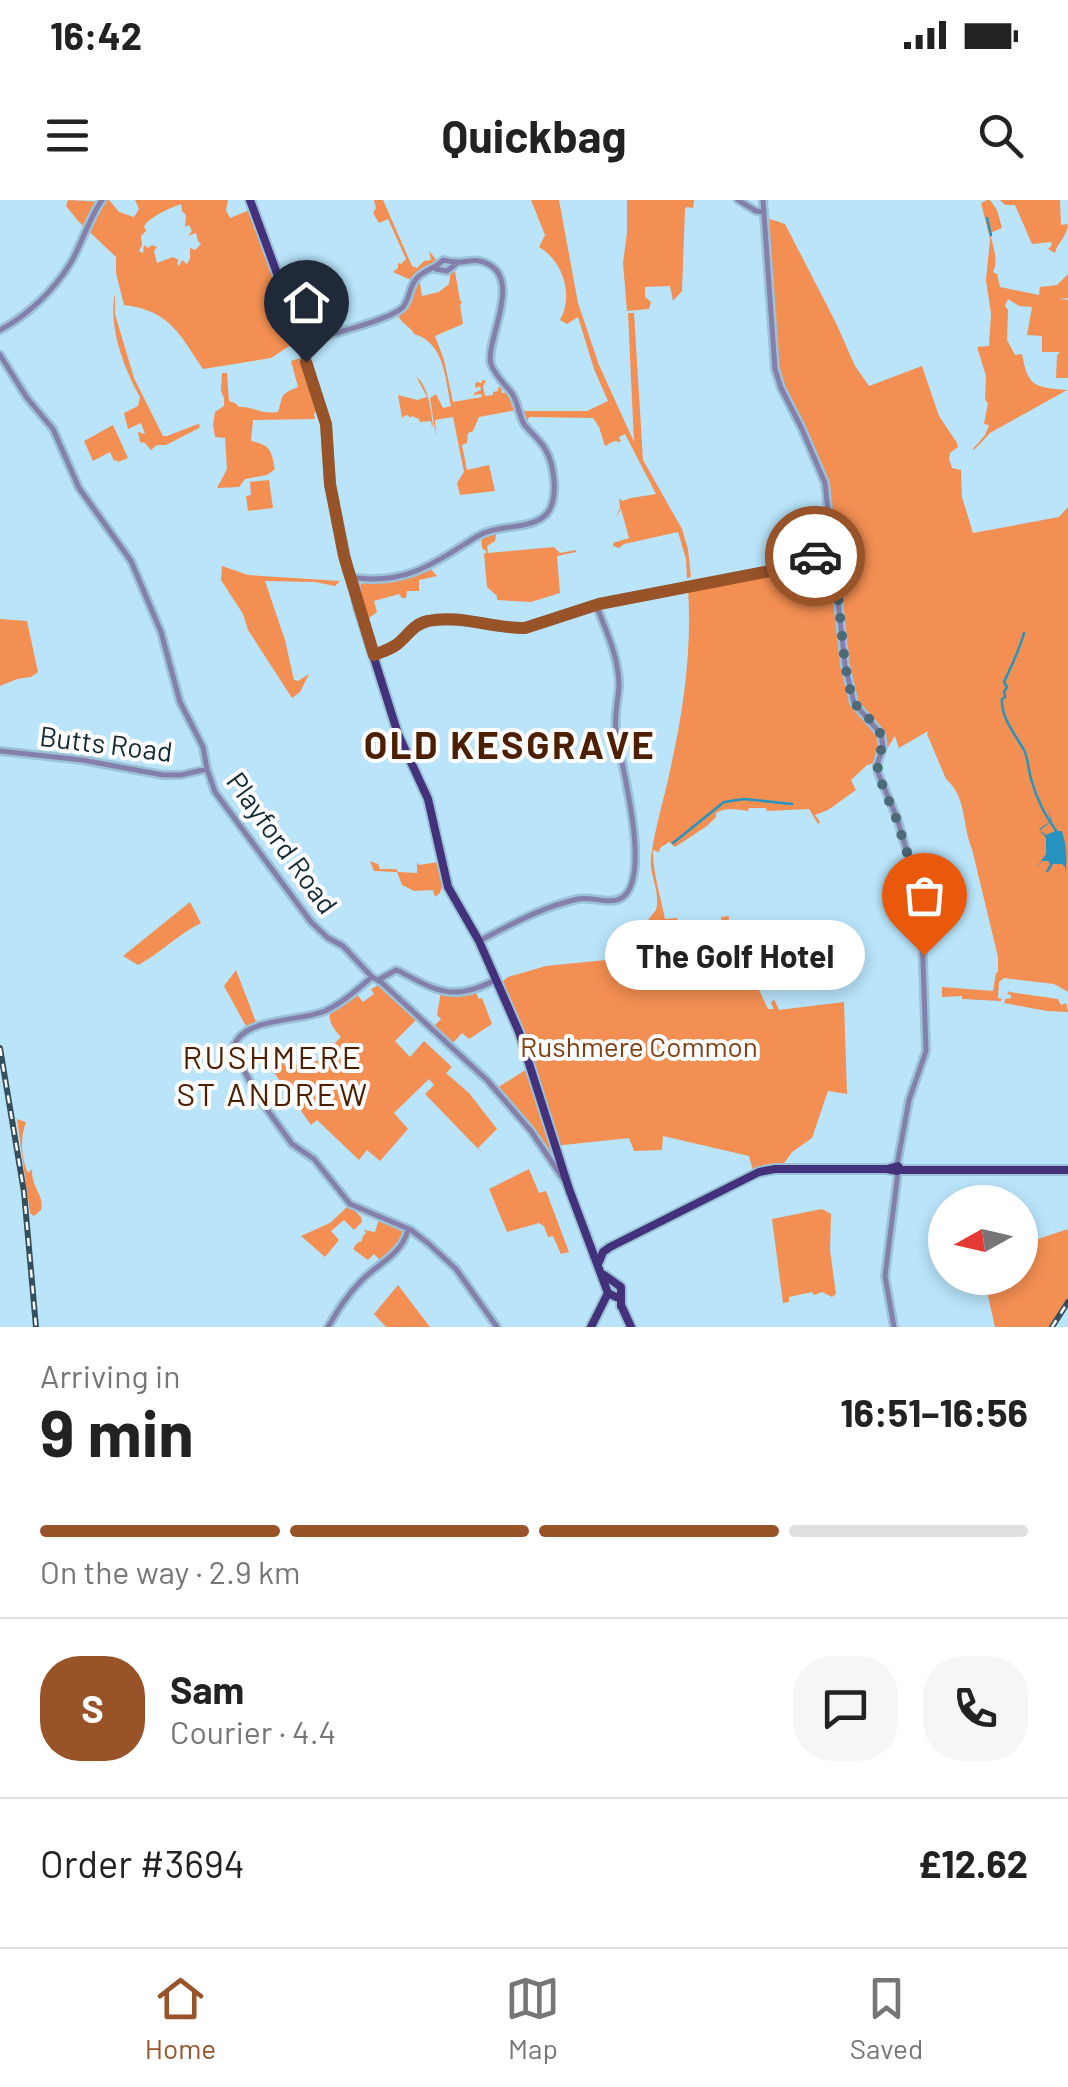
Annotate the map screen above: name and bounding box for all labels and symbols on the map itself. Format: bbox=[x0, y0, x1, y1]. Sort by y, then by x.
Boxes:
pin bbox=[264, 260, 349, 363]
courier bbox=[765, 506, 865, 606]
street label: Butts Road bbox=[38, 718, 174, 768]
district label: OLD KESGRAVE bbox=[364, 721, 656, 767]
street label: Playford Road bbox=[220, 765, 346, 920]
pin bbox=[882, 853, 967, 956]
callout: The Golf Hotel bbox=[604, 920, 864, 990]
park label: Rushmere Common bbox=[520, 1029, 758, 1063]
district label: RUSHMERE ST ANDREW bbox=[177, 1037, 370, 1112]
north arrow bbox=[928, 1185, 1038, 1295]

